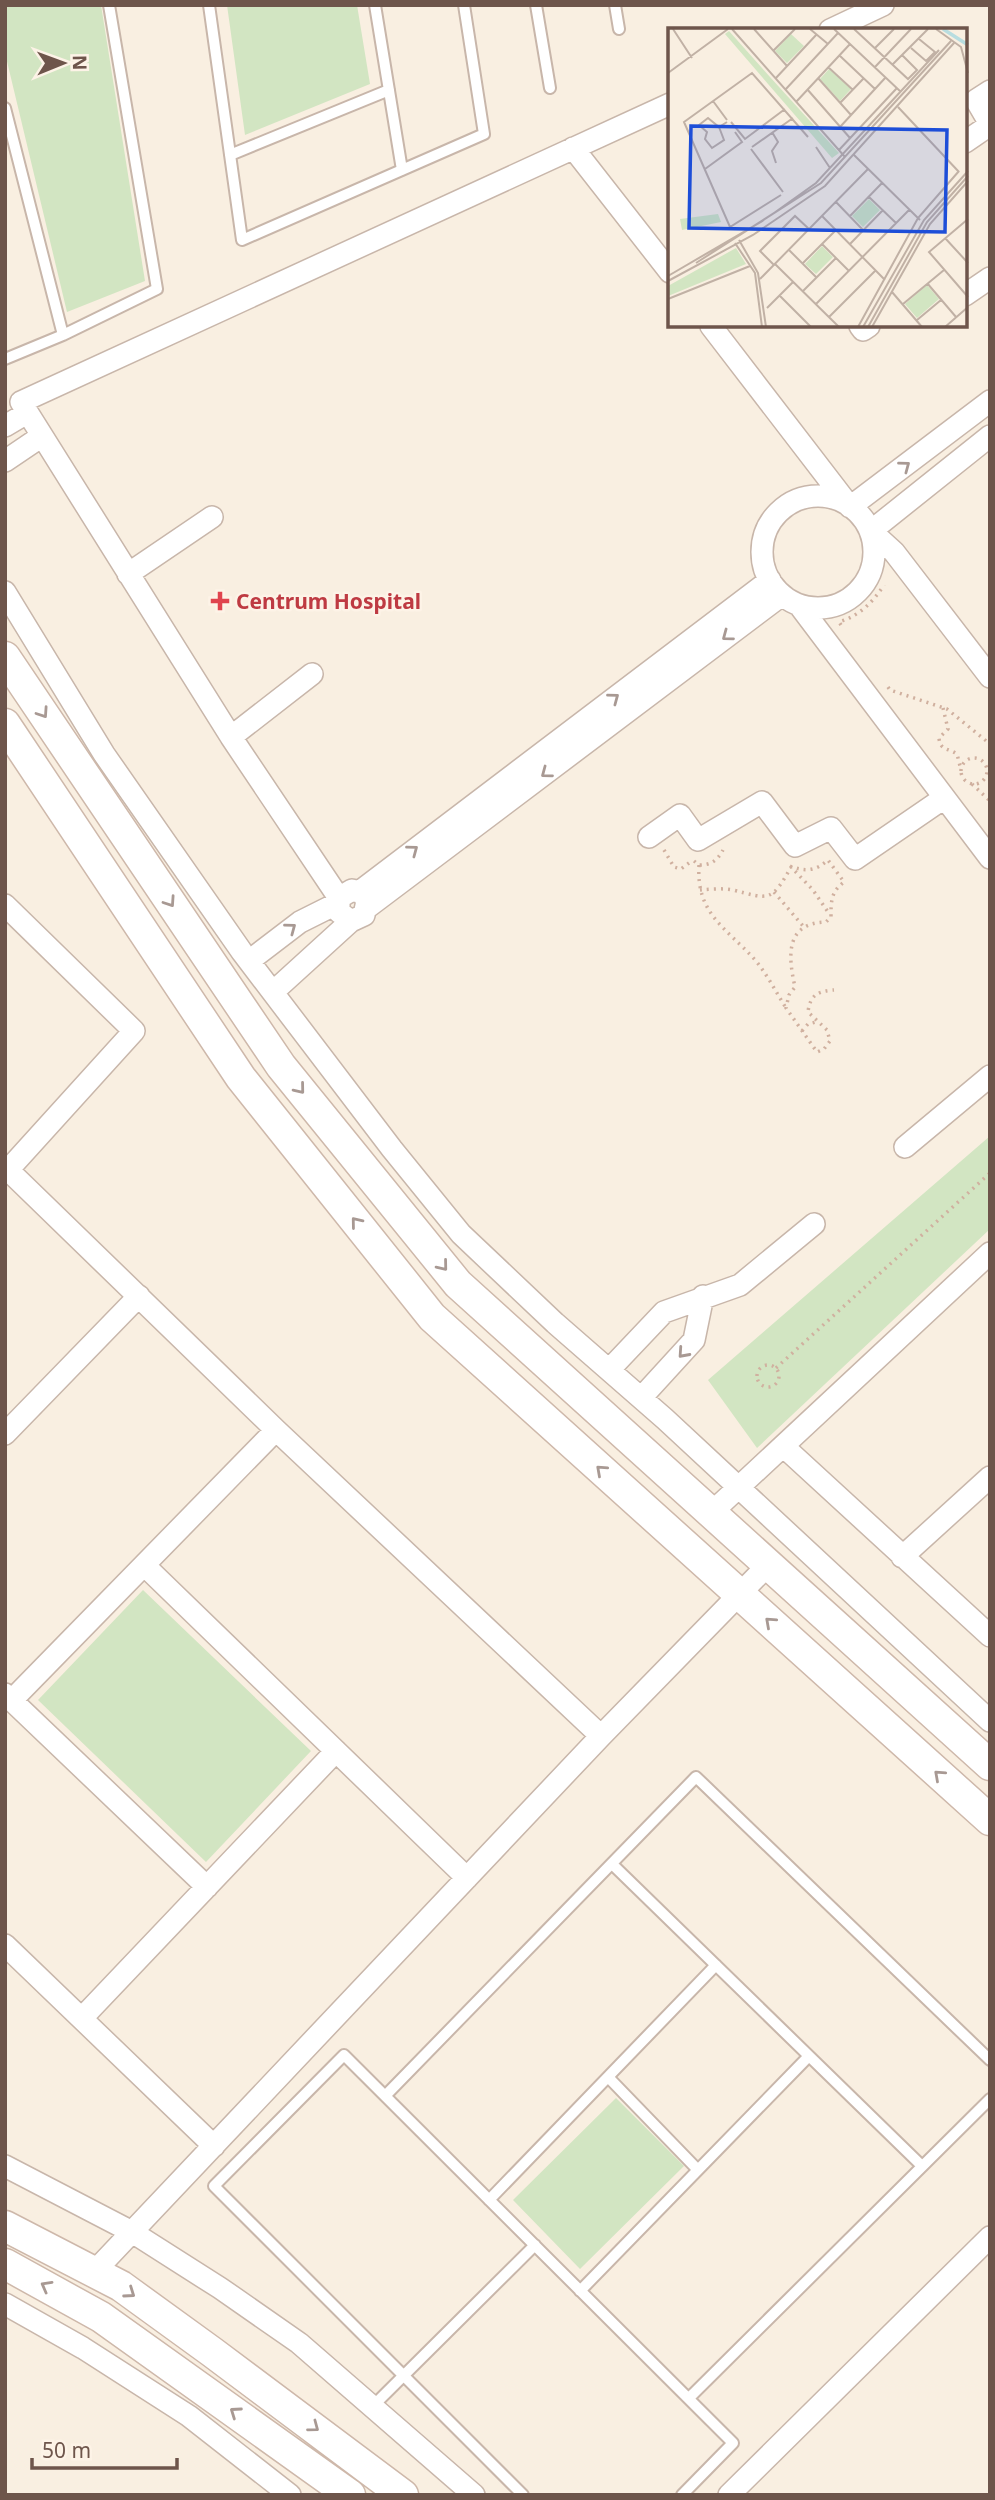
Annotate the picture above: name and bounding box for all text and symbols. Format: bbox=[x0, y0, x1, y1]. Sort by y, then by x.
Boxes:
north arrow bbox=[28, 28, 98, 98]
inset map bbox=[668, 28, 967, 327]
text: N bbox=[67, 55, 93, 71]
one-way arrow bbox=[897, 461, 910, 474]
place label: Centrum Hospital bbox=[236, 587, 421, 615]
marker: Centrum Hospital bbox=[210, 591, 230, 611]
one-way arrow bbox=[723, 628, 735, 641]
one-way arrow bbox=[606, 694, 619, 706]
one-way arrow bbox=[35, 706, 48, 719]
one-way arrow bbox=[541, 765, 554, 778]
one-way arrow bbox=[405, 846, 418, 859]
one-way arrow bbox=[162, 894, 175, 907]
one-way arrow bbox=[284, 924, 296, 937]
one-way arrow bbox=[291, 1082, 304, 1094]
one-way arrow bbox=[352, 1217, 364, 1230]
one-way arrow bbox=[435, 1257, 447, 1270]
one-way arrow bbox=[678, 1345, 691, 1358]
one-way arrow bbox=[597, 1465, 610, 1478]
one-way arrow bbox=[765, 1618, 778, 1630]
one-way arrow bbox=[934, 1770, 947, 1783]
one-way arrow bbox=[40, 2281, 53, 2295]
one-way arrow bbox=[122, 2285, 135, 2297]
one-way arrow bbox=[230, 2408, 243, 2420]
one-way arrow bbox=[306, 2419, 318, 2432]
scale bar bbox=[32, 2426, 177, 2470]
text: 50 m bbox=[42, 2436, 91, 2464]

